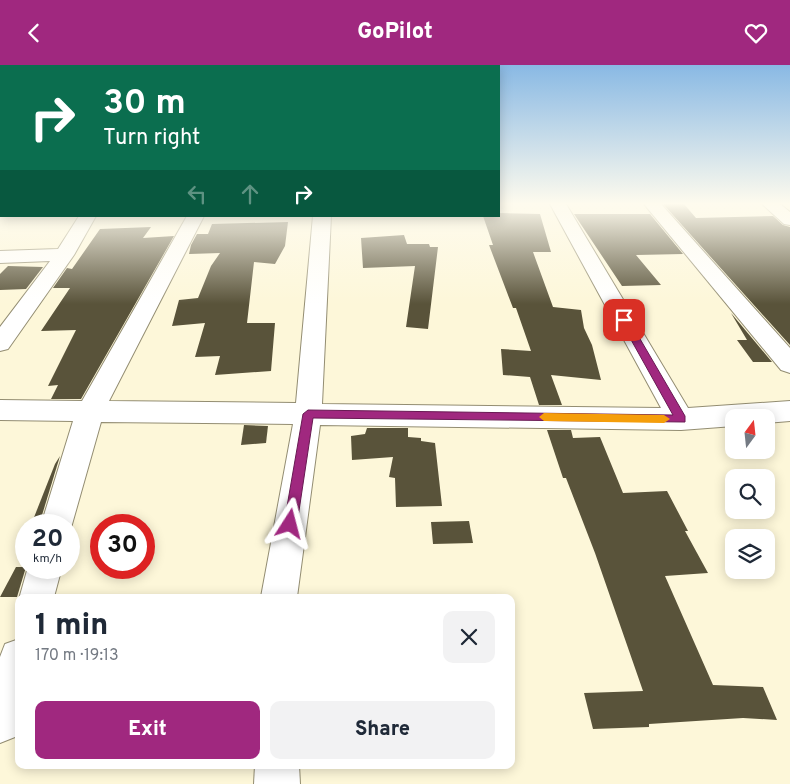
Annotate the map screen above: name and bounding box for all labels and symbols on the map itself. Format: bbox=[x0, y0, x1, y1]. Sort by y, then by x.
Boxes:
pin bbox=[603, 299, 645, 341]
north arrow bbox=[725, 409, 775, 459]
position arrow bbox=[263, 497, 315, 549]
speed limit sign: 30 bbox=[90, 514, 155, 579]

